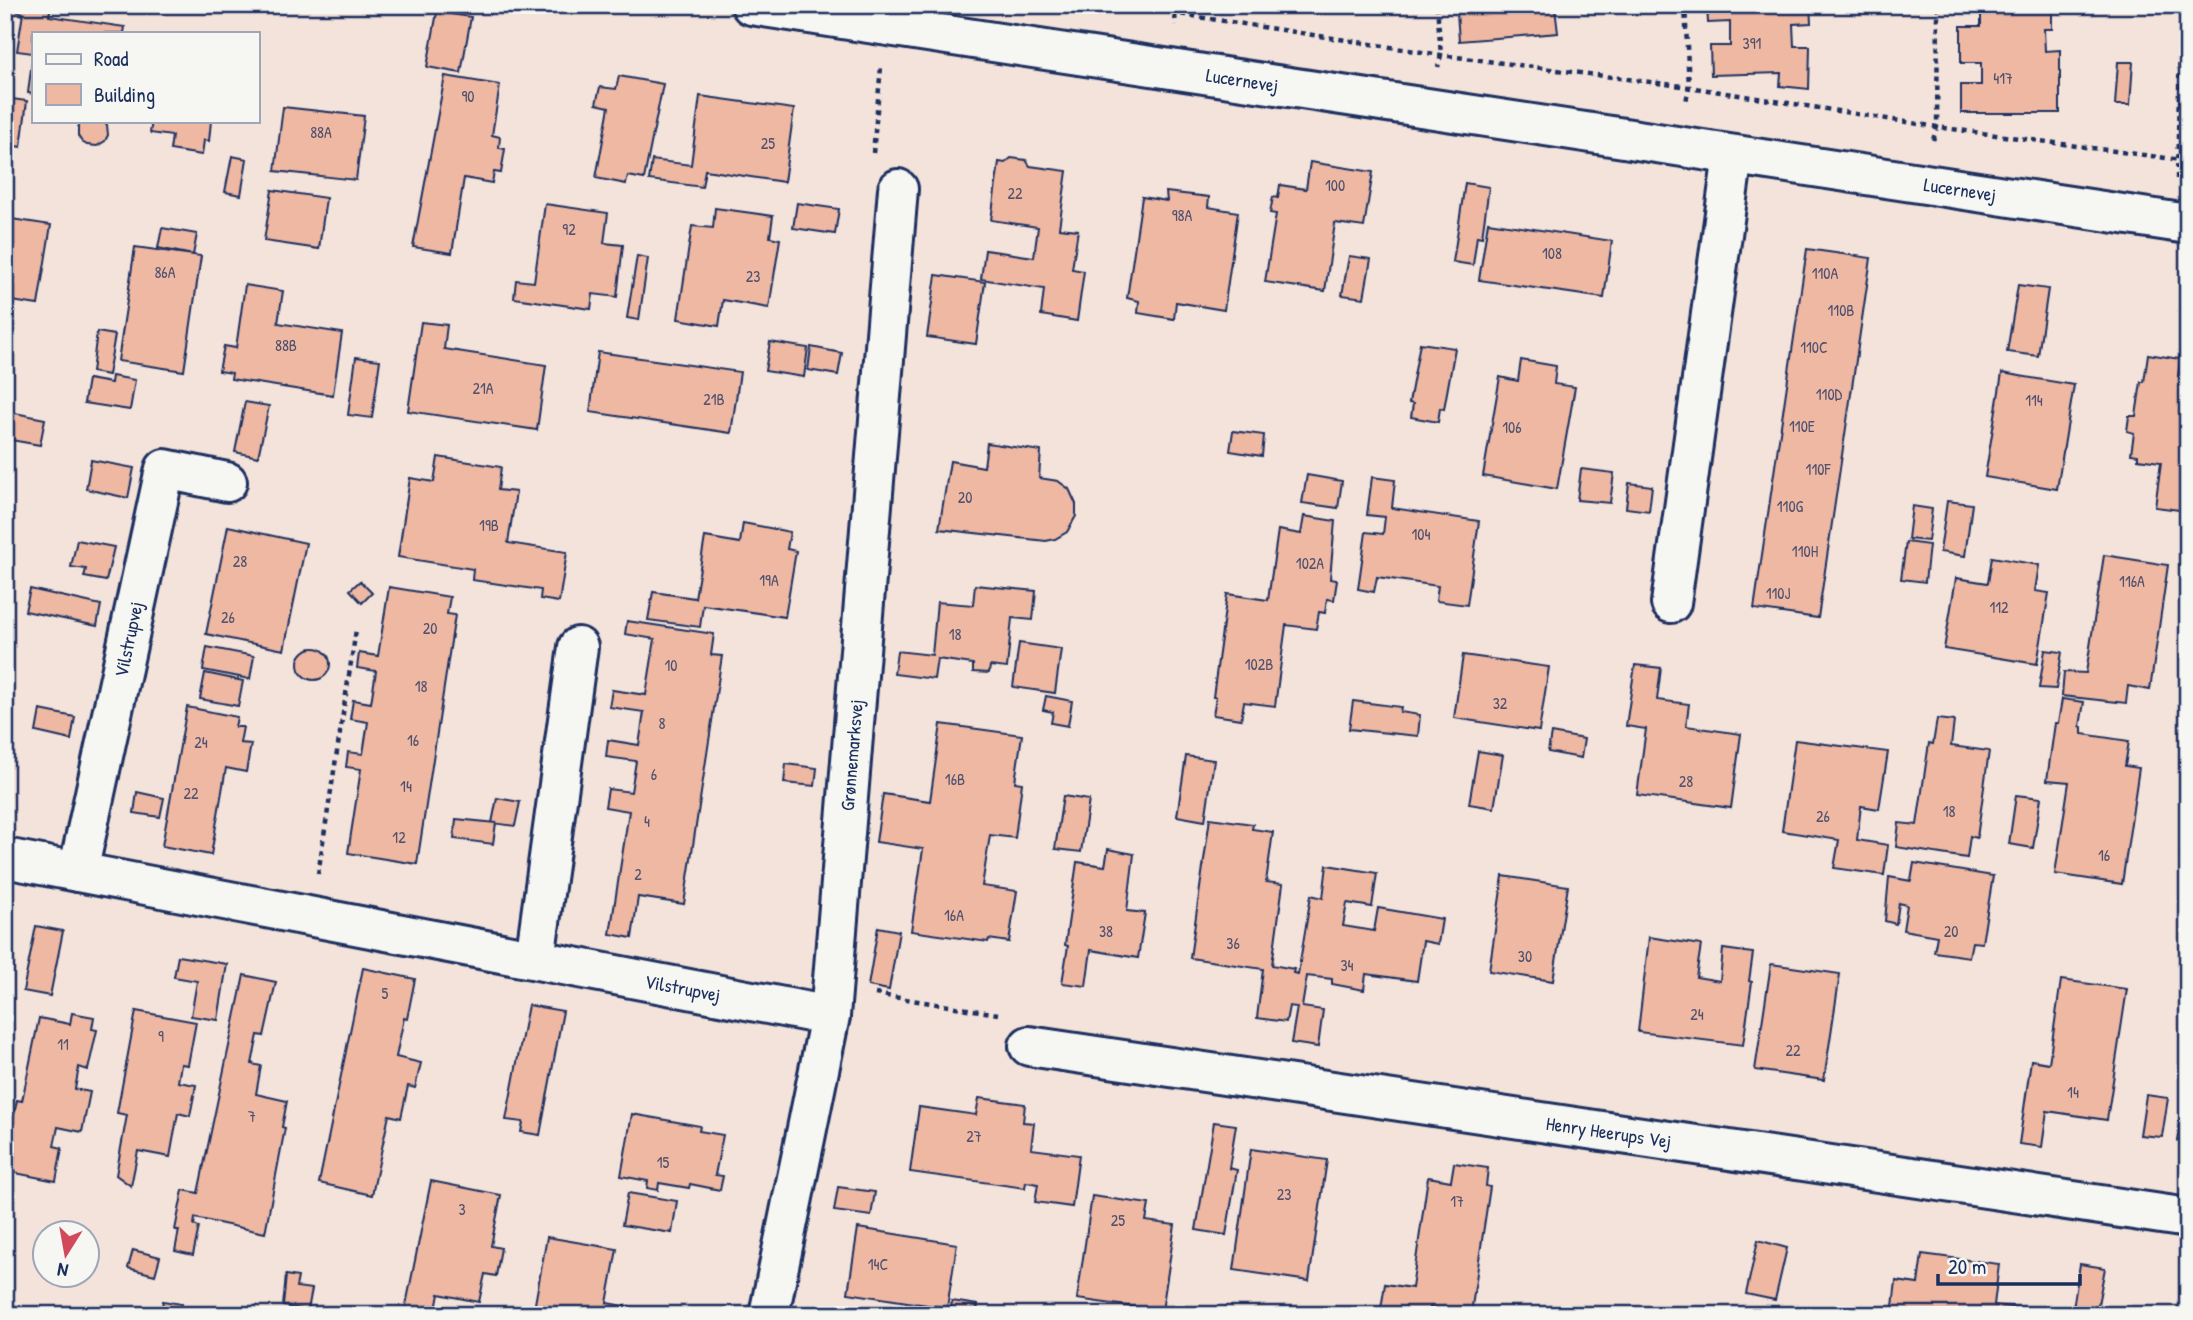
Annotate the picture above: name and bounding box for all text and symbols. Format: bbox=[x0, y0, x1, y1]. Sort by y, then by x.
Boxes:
legend bbox=[32, 32, 259, 122]
house number: 391 bbox=[1743, 32, 1762, 54]
text: Road bbox=[94, 44, 128, 73]
street label: Lucernevej bbox=[1204, 62, 1280, 98]
house number: 417 bbox=[1993, 67, 2013, 89]
text: Building bbox=[94, 80, 155, 109]
house number: 90 bbox=[461, 85, 475, 107]
house number: 88A bbox=[310, 121, 332, 143]
house number: 25 bbox=[761, 132, 775, 154]
street label: Lucernevej bbox=[1922, 171, 1998, 208]
house number: 100 bbox=[1325, 174, 1345, 196]
house number: 22 bbox=[1008, 182, 1023, 204]
house number: 98A bbox=[1172, 204, 1192, 226]
house number: 92 bbox=[562, 218, 576, 240]
house number: 108 bbox=[1542, 242, 1562, 264]
house number: 86A bbox=[154, 261, 176, 283]
house number: 110A bbox=[1812, 262, 1838, 284]
house number: 23 bbox=[746, 265, 760, 287]
house number: 110B bbox=[1828, 299, 1854, 321]
house number: 88B bbox=[275, 334, 297, 356]
house number: 110C bbox=[1800, 336, 1828, 358]
house number: 21A bbox=[472, 377, 494, 399]
house number: 110D bbox=[1816, 383, 1843, 405]
house number: 21B bbox=[703, 388, 725, 410]
house number: 114 bbox=[2025, 389, 2043, 411]
house number: 110E bbox=[1789, 415, 1815, 437]
house number: 106 bbox=[1502, 416, 1522, 438]
house number: 110F bbox=[1806, 458, 1831, 480]
house number: 20 bbox=[958, 486, 972, 508]
house number: 110G bbox=[1777, 495, 1804, 517]
house number: 19B bbox=[479, 514, 499, 536]
house number: 104 bbox=[1412, 523, 1430, 545]
house number: 110H bbox=[1792, 540, 1818, 562]
house number: 28 bbox=[233, 550, 247, 572]
house number: 102A bbox=[1296, 552, 1324, 574]
house number: 19A bbox=[759, 569, 779, 591]
house number: 116A bbox=[2119, 570, 2145, 592]
house number: 110J bbox=[1766, 582, 1790, 604]
house number: 112 bbox=[1989, 596, 2009, 618]
street label: Vilstrupvej bbox=[107, 599, 149, 680]
house number: 26 bbox=[221, 606, 235, 628]
house number: 20 bbox=[423, 617, 437, 639]
house number: 18 bbox=[949, 623, 961, 645]
house number: 102B bbox=[1245, 653, 1273, 675]
house number: 10 bbox=[665, 654, 677, 676]
house number: 18 bbox=[415, 675, 427, 697]
house number: 32 bbox=[1493, 692, 1508, 714]
street label: Grønnemarksvej bbox=[834, 698, 869, 812]
house number: 8 bbox=[659, 712, 666, 734]
house number: 16 bbox=[407, 729, 419, 751]
house number: 24 bbox=[194, 731, 208, 753]
house number: 6 bbox=[651, 763, 657, 785]
house number: 16B bbox=[945, 768, 965, 790]
house number: 28 bbox=[1679, 770, 1693, 792]
house number: 14 bbox=[400, 775, 412, 797]
house number: 22 bbox=[184, 782, 199, 804]
house number: 18 bbox=[1943, 800, 1955, 822]
house number: 26 bbox=[1816, 805, 1830, 827]
house number: 4 bbox=[644, 810, 650, 832]
house number: 12 bbox=[392, 826, 406, 848]
house number: 16 bbox=[2098, 844, 2110, 866]
house number: 2 bbox=[634, 863, 642, 885]
house number: 16A bbox=[944, 904, 964, 926]
house number: 38 bbox=[1099, 920, 1113, 942]
house number: 20 bbox=[1944, 920, 1958, 942]
house number: 36 bbox=[1226, 932, 1240, 954]
house number: 30 bbox=[1518, 945, 1532, 967]
house number: 34 bbox=[1340, 954, 1354, 976]
street label: Vilstrupvej bbox=[643, 968, 723, 1008]
house number: 5 bbox=[382, 982, 389, 1004]
house number: 24 bbox=[1690, 1003, 1704, 1025]
house number: 9 bbox=[158, 1025, 164, 1047]
house number: 11 bbox=[57, 1033, 69, 1055]
house number: 22 bbox=[1786, 1039, 1801, 1061]
house number: 14 bbox=[2067, 1081, 2079, 1103]
house number: 7 bbox=[248, 1105, 256, 1127]
street label: Henry Heerups Vej bbox=[1544, 1110, 1673, 1154]
house number: 27 bbox=[966, 1125, 982, 1147]
house number: 15 bbox=[657, 1151, 670, 1173]
house number: 23 bbox=[1277, 1183, 1291, 1205]
house number: 17 bbox=[1450, 1190, 1464, 1212]
house number: 3 bbox=[458, 1198, 466, 1220]
house number: 25 bbox=[1111, 1209, 1125, 1231]
north arrow bbox=[32, 1218, 102, 1288]
scale bar bbox=[1938, 1243, 2079, 1287]
text: 20 m bbox=[1948, 1252, 1986, 1281]
house number: 14C bbox=[868, 1253, 889, 1275]
text: N bbox=[55, 1257, 70, 1284]

